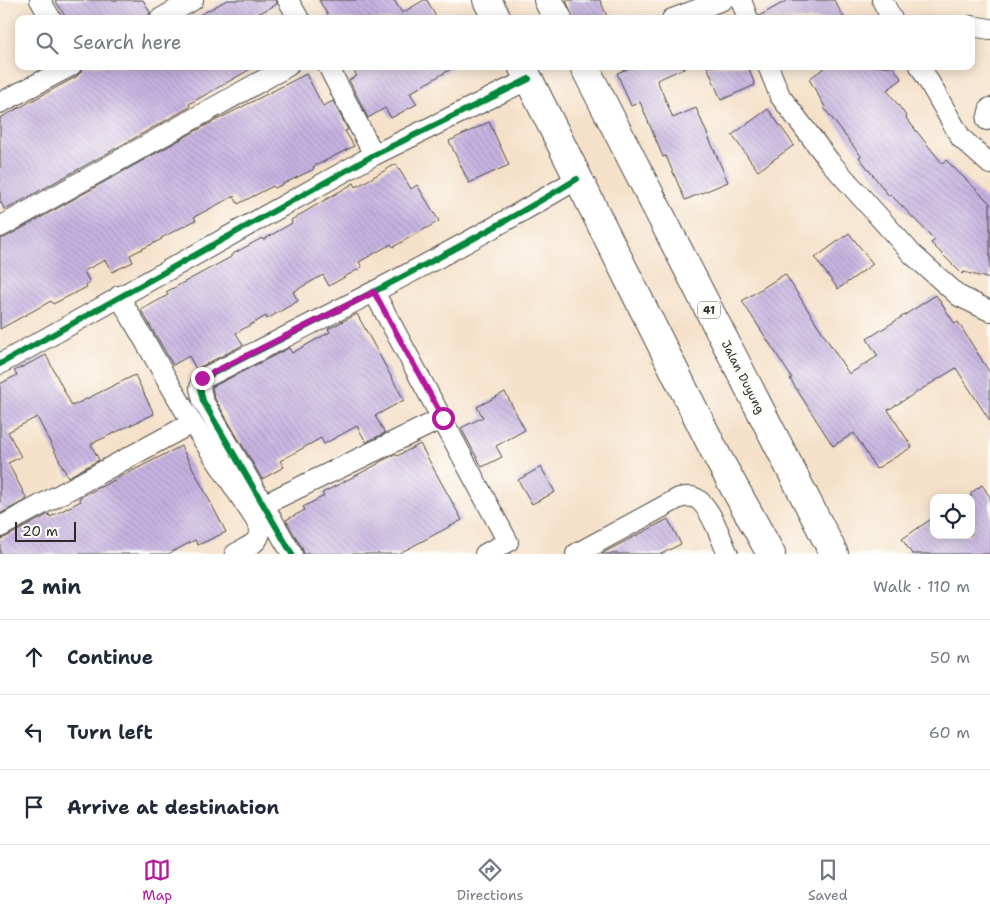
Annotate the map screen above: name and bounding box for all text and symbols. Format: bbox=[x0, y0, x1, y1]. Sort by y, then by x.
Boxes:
search box bbox=[15, 15, 975, 70]
icon: search bbox=[33, 29, 61, 57]
text: Search here bbox=[73, 30, 182, 55]
road number: 41 bbox=[698, 302, 720, 318]
street label: Jalan Duyung bbox=[718, 338, 768, 416]
route end bbox=[191, 367, 214, 390]
route start bbox=[432, 407, 455, 430]
map controls bbox=[930, 494, 975, 539]
button: locate bbox=[930, 494, 975, 539]
scale bar bbox=[15, 519, 76, 542]
text: 20 m bbox=[22, 522, 58, 540]
text: 2 min bbox=[20, 573, 81, 601]
text: Walk · 110 m bbox=[873, 576, 970, 597]
icon: ahead bbox=[20, 643, 48, 671]
text: Continue bbox=[67, 645, 153, 670]
text: 50 m bbox=[930, 647, 970, 668]
icon: left bbox=[20, 718, 48, 746]
text: Turn left bbox=[67, 720, 153, 745]
text: 60 m bbox=[929, 722, 970, 743]
icon: arrive bbox=[20, 793, 48, 821]
text: Arrive at destination bbox=[67, 795, 279, 820]
tab: Map bbox=[142, 856, 172, 904]
tab: Directions bbox=[457, 856, 524, 904]
tab: Saved bbox=[808, 856, 848, 904]

